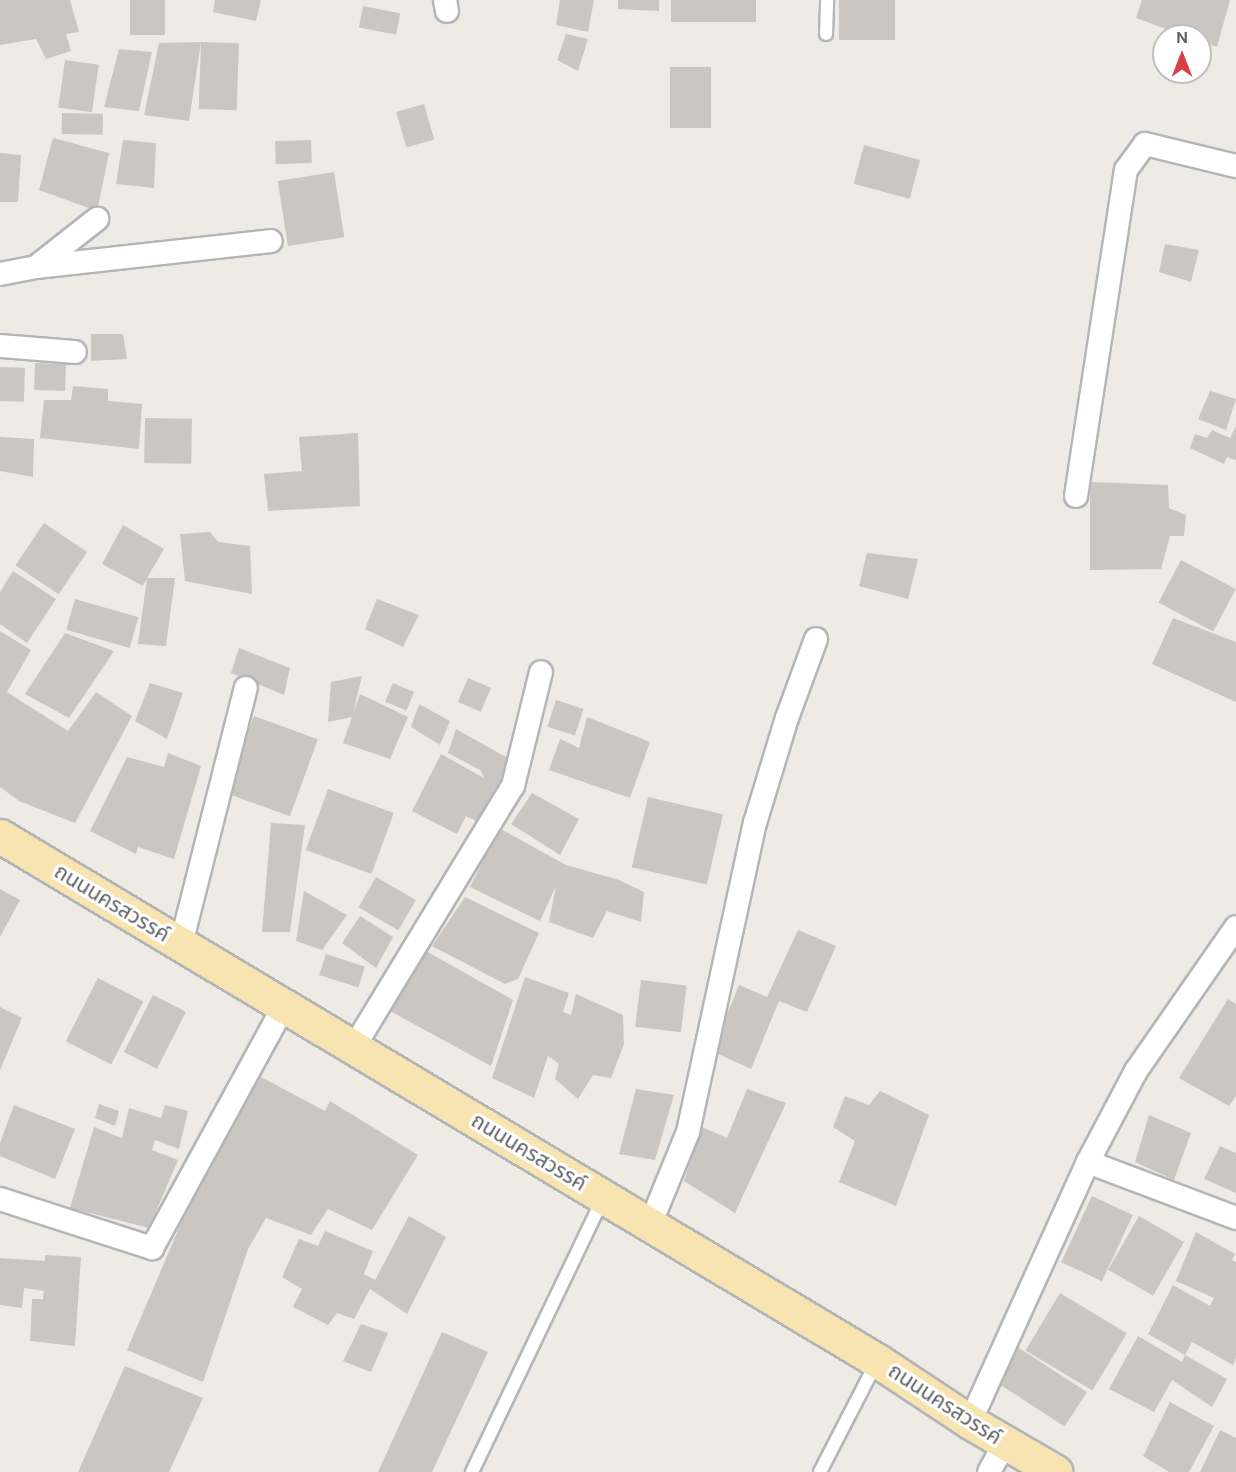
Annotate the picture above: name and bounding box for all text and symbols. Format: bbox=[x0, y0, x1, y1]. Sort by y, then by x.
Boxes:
north arrow bbox=[1152, 24, 1212, 84]
text: N bbox=[1176, 27, 1188, 48]
street label: ถนนนครสวรรค์ bbox=[50, 859, 174, 947]
street label: ถนนนครสวรรค์ bbox=[467, 1108, 591, 1196]
street label: ถนนนครสวรรค์ bbox=[884, 1358, 1006, 1450]

